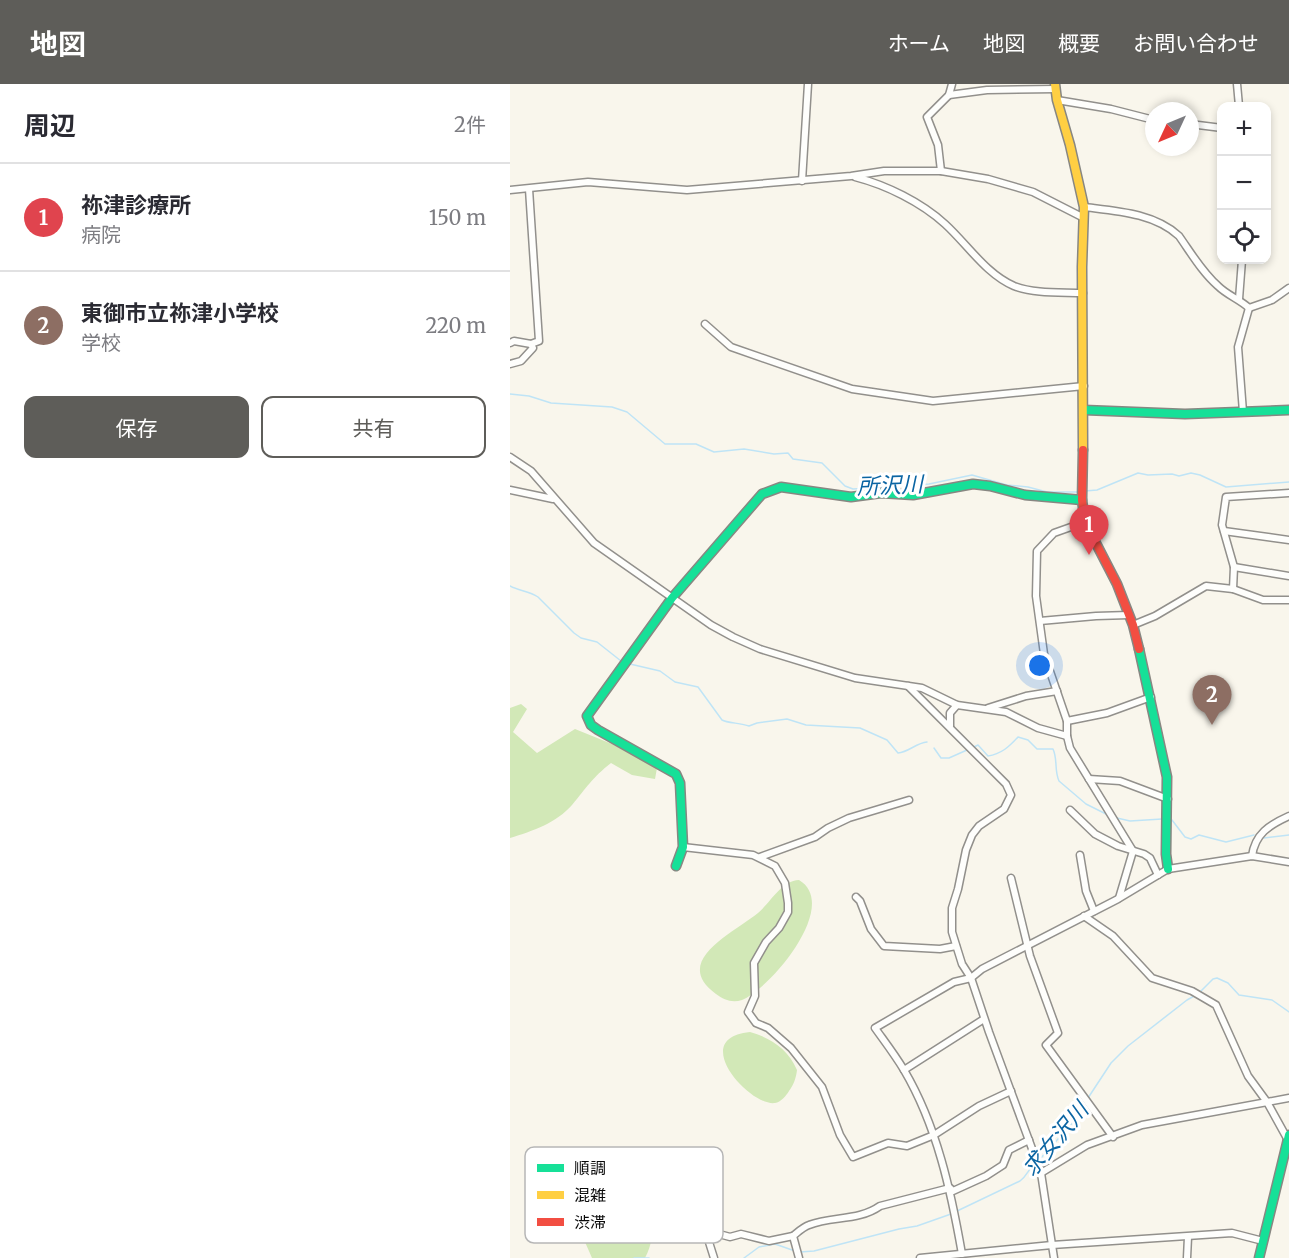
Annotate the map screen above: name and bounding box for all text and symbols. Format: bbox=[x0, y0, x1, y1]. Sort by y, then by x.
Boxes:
text: 地図 bbox=[30, 26, 86, 62]
text: ホーム bbox=[888, 30, 950, 57]
text: 地図 bbox=[983, 30, 1025, 57]
text: 概要 bbox=[1058, 30, 1100, 57]
text: お問い合わせ bbox=[1133, 30, 1259, 57]
north arrow bbox=[1145, 102, 1199, 156]
map controls bbox=[1217, 102, 1271, 264]
button: + bbox=[1217, 102, 1271, 156]
text: 周辺 bbox=[24, 109, 76, 142]
text: 2件 bbox=[454, 112, 486, 137]
button: − bbox=[1217, 156, 1271, 210]
text: 祢津診療所 bbox=[81, 191, 191, 219]
text: 1 bbox=[39, 205, 48, 230]
text: 150 m bbox=[429, 205, 486, 230]
button: locate bbox=[1217, 210, 1271, 264]
text: 病院 bbox=[81, 222, 121, 247]
text: 東御市立祢津小学校 bbox=[81, 299, 279, 327]
text: 2 bbox=[38, 313, 49, 338]
text: 220 m bbox=[426, 313, 486, 338]
text: 学校 bbox=[81, 330, 121, 355]
button: 保存 bbox=[24, 396, 249, 458]
button: 共有 bbox=[261, 396, 486, 458]
water label: 所沢川 bbox=[857, 470, 925, 500]
pin: 1 bbox=[1070, 506, 1108, 555]
your location bbox=[1025, 651, 1054, 680]
pin: 2 bbox=[1192, 676, 1232, 725]
water label: 求女沢川 bbox=[1016, 1095, 1095, 1182]
legend bbox=[525, 1147, 723, 1243]
text: 順調 bbox=[574, 1158, 606, 1178]
text: 混雑 bbox=[574, 1185, 606, 1205]
text: 渋滞 bbox=[574, 1212, 606, 1232]

